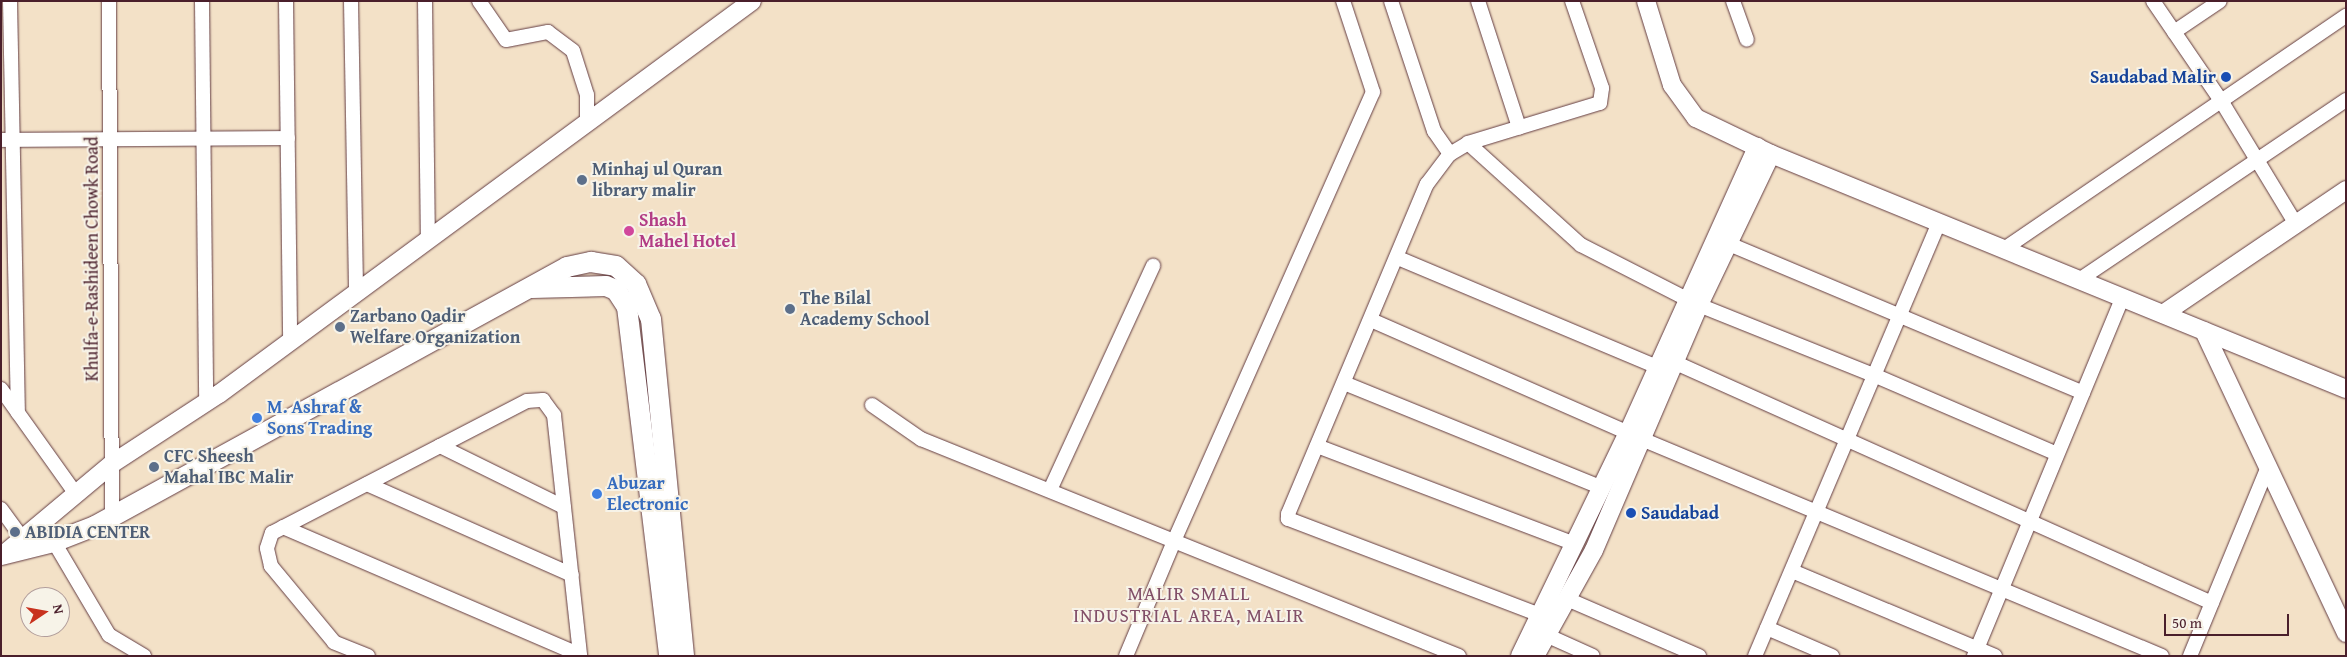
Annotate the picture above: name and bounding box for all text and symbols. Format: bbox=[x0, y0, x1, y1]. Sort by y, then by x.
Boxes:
place label: Saudabad Malir bbox=[2090, 66, 2216, 88]
marker: Saudabad Malir bbox=[2220, 71, 2232, 83]
street label: Khulfa-e-Rashideen Chowk Road bbox=[81, 137, 103, 381]
place label: Minhaj ul Quran library malir bbox=[592, 159, 722, 202]
marker: Minhaj ul Quran library malir bbox=[576, 174, 588, 186]
place label: Shash Mahel Hotel bbox=[639, 210, 736, 252]
marker: Shash Mahel Hotel bbox=[623, 225, 635, 237]
place label: The Bilal Academy School bbox=[800, 288, 930, 330]
marker: The Bilal Academy School bbox=[784, 303, 796, 315]
place label: Zarbano Qadir Welfare Organization bbox=[350, 306, 520, 348]
marker: Zarbano Qadir Welfare Organization bbox=[334, 321, 346, 333]
place label: M. Ashraf & Sons Trading bbox=[267, 397, 372, 439]
marker: M. Ashraf & Sons Trading bbox=[251, 412, 263, 424]
place label: CFC Sheesh Mahal IBC Malir bbox=[164, 446, 294, 488]
marker: CFC Sheesh Mahal IBC Malir bbox=[148, 461, 160, 473]
place label: Abuzar Electronic bbox=[607, 473, 688, 516]
marker: Abuzar Electronic bbox=[591, 488, 603, 500]
place label: Saudabad bbox=[1641, 502, 1719, 524]
marker: Saudabad bbox=[1625, 507, 1637, 519]
place label: ABIDIA CENTER bbox=[25, 521, 150, 543]
marker: ABIDIA CENTER bbox=[9, 526, 21, 538]
district label: MALIR SMALL INDUSTRIAL AREA, MALIR bbox=[1070, 583, 1308, 627]
north arrow bbox=[20, 587, 70, 637]
text: N bbox=[48, 602, 69, 616]
scale bar bbox=[2167, 604, 2292, 636]
text: 50 m bbox=[2172, 612, 2202, 633]

